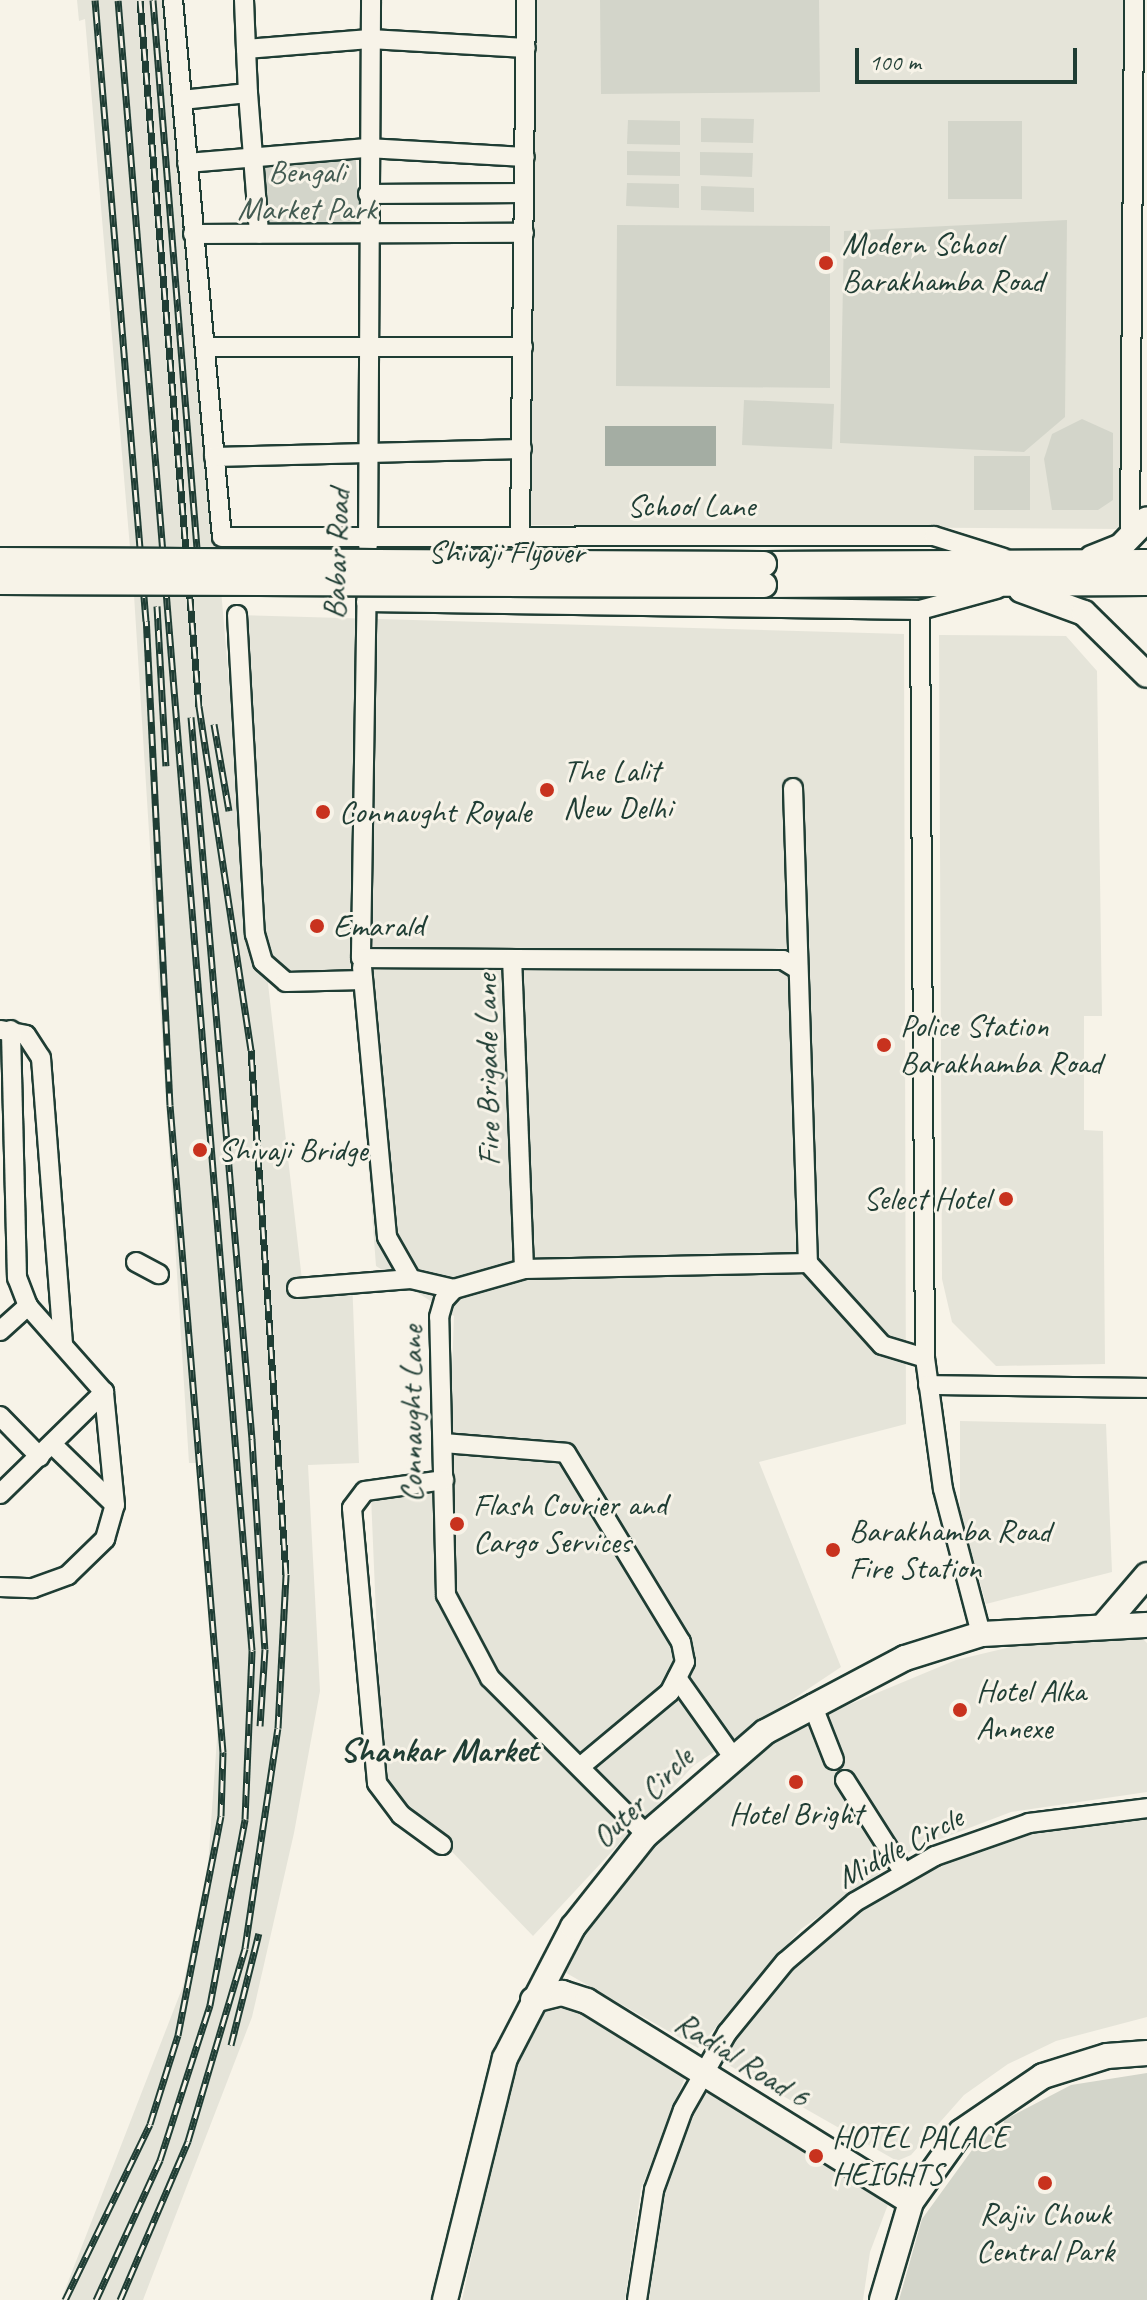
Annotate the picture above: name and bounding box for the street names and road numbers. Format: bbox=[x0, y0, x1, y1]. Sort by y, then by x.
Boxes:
street label: School Lane bbox=[627, 487, 755, 525]
street label: Babar Road bbox=[316, 488, 358, 620]
street label: Shivaji Flyover bbox=[428, 533, 584, 571]
street label: Fire Brigade Lane bbox=[467, 974, 509, 1166]
street label: Connaught Lane bbox=[393, 1326, 431, 1502]
street label: Outer Circle bbox=[584, 1739, 702, 1857]
street label: Middle Circle bbox=[830, 1799, 970, 1897]
street label: Radial Road 6 bbox=[668, 2004, 816, 2116]

